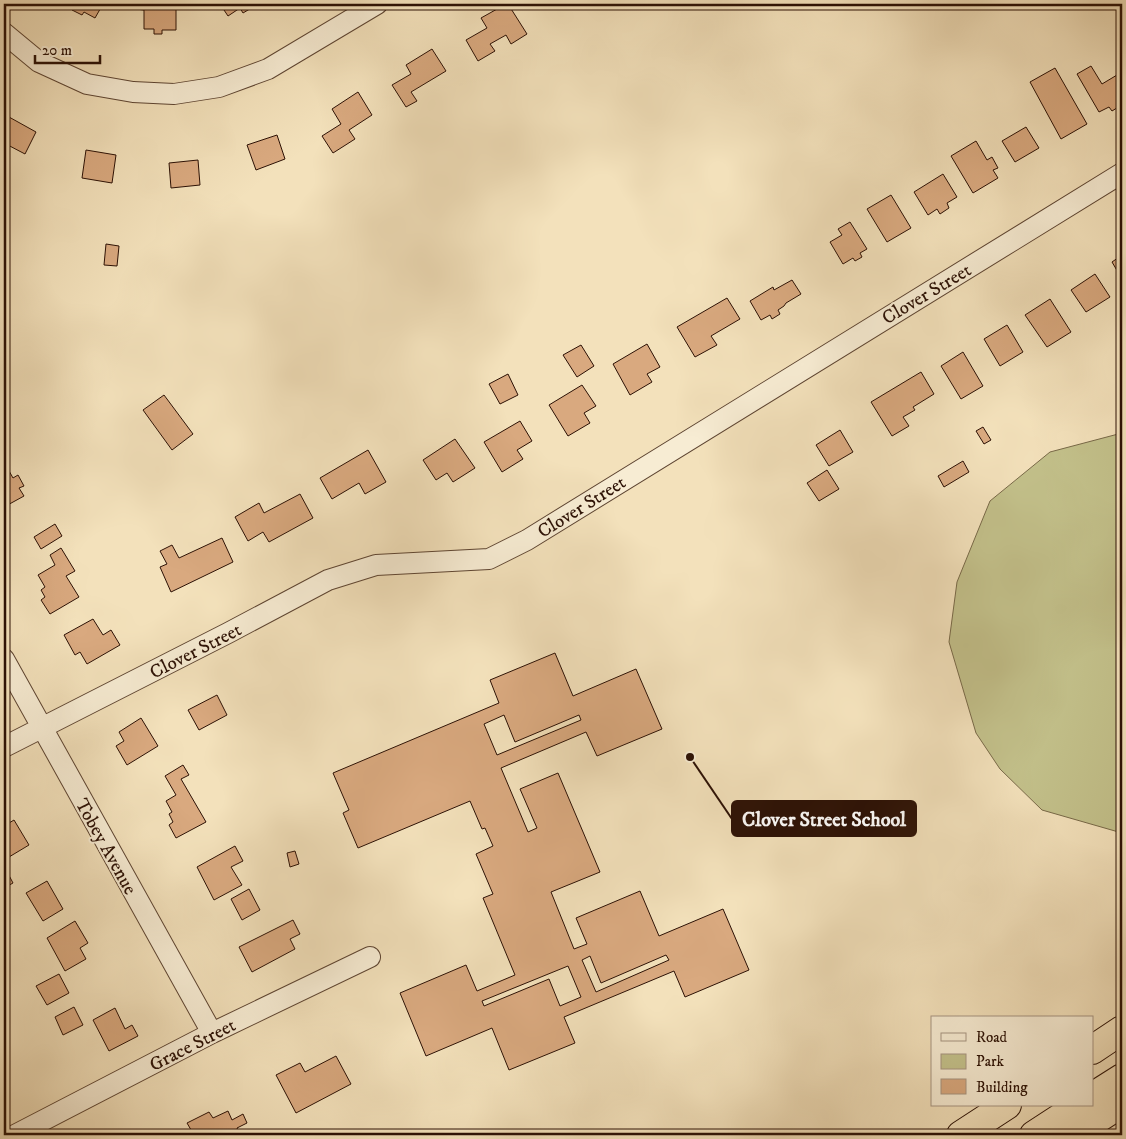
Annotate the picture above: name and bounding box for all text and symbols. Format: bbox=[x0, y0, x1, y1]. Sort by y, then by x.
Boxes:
scale bar bbox=[35, 32, 100, 64]
text: 20 m bbox=[42, 41, 72, 60]
street label: Clover Street bbox=[878, 259, 975, 330]
street label: Clover Street bbox=[533, 471, 630, 543]
street label: Clover Street bbox=[146, 618, 245, 684]
street label: Tobey Avenue bbox=[70, 795, 142, 899]
callout: Clover Street School bbox=[732, 801, 916, 836]
text: Clover Street School bbox=[742, 808, 907, 833]
street label: Grace Street bbox=[146, 1014, 240, 1077]
legend bbox=[931, 1016, 1094, 1106]
text: Road bbox=[976, 1028, 1008, 1047]
text: Park bbox=[976, 1052, 1005, 1071]
text: Building bbox=[976, 1078, 1028, 1097]

